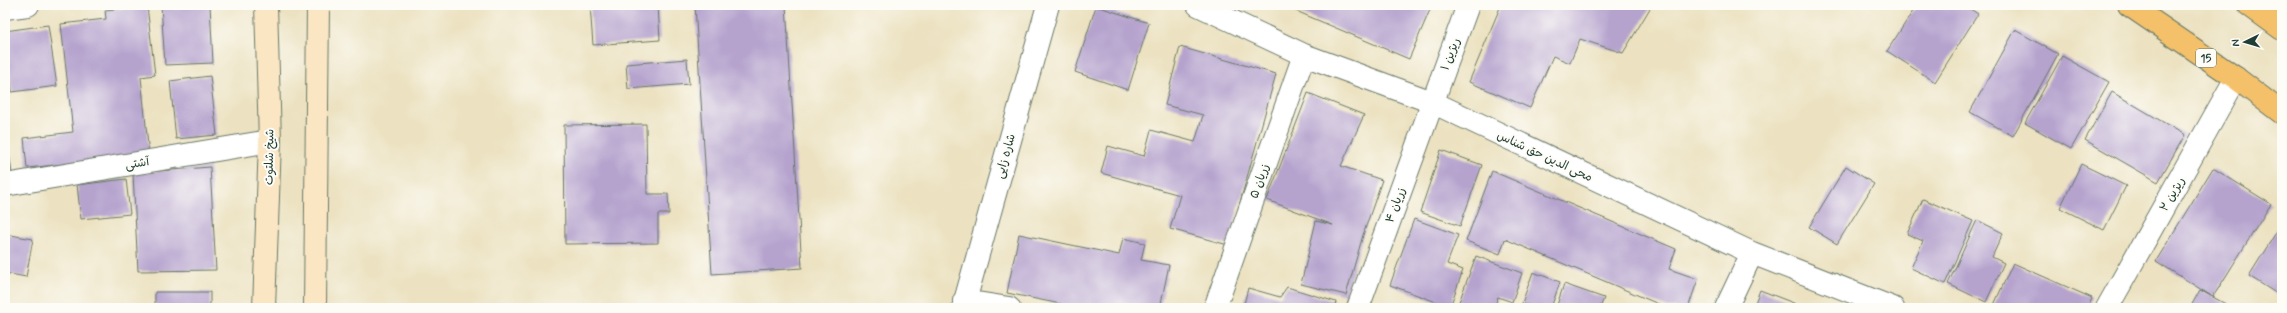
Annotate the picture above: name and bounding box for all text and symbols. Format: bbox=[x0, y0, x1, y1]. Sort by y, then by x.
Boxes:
north arrow bbox=[2225, 22, 2265, 62]
street label: ریژین ۱ bbox=[1437, 36, 1464, 73]
text: N bbox=[2229, 39, 2243, 47]
road number: 15 bbox=[2196, 49, 2216, 67]
street label: محی الدین حق شناس bbox=[1494, 128, 1595, 186]
street label: شیخ شلتوت bbox=[262, 129, 278, 185]
street label: شاره زایی bbox=[992, 132, 1020, 181]
street label: آشتی bbox=[124, 154, 151, 174]
street label: زریان ۵ bbox=[1247, 162, 1273, 201]
street label: ریژین ۲ bbox=[2157, 174, 2189, 215]
street label: زریان ۴ bbox=[1382, 185, 1410, 225]

